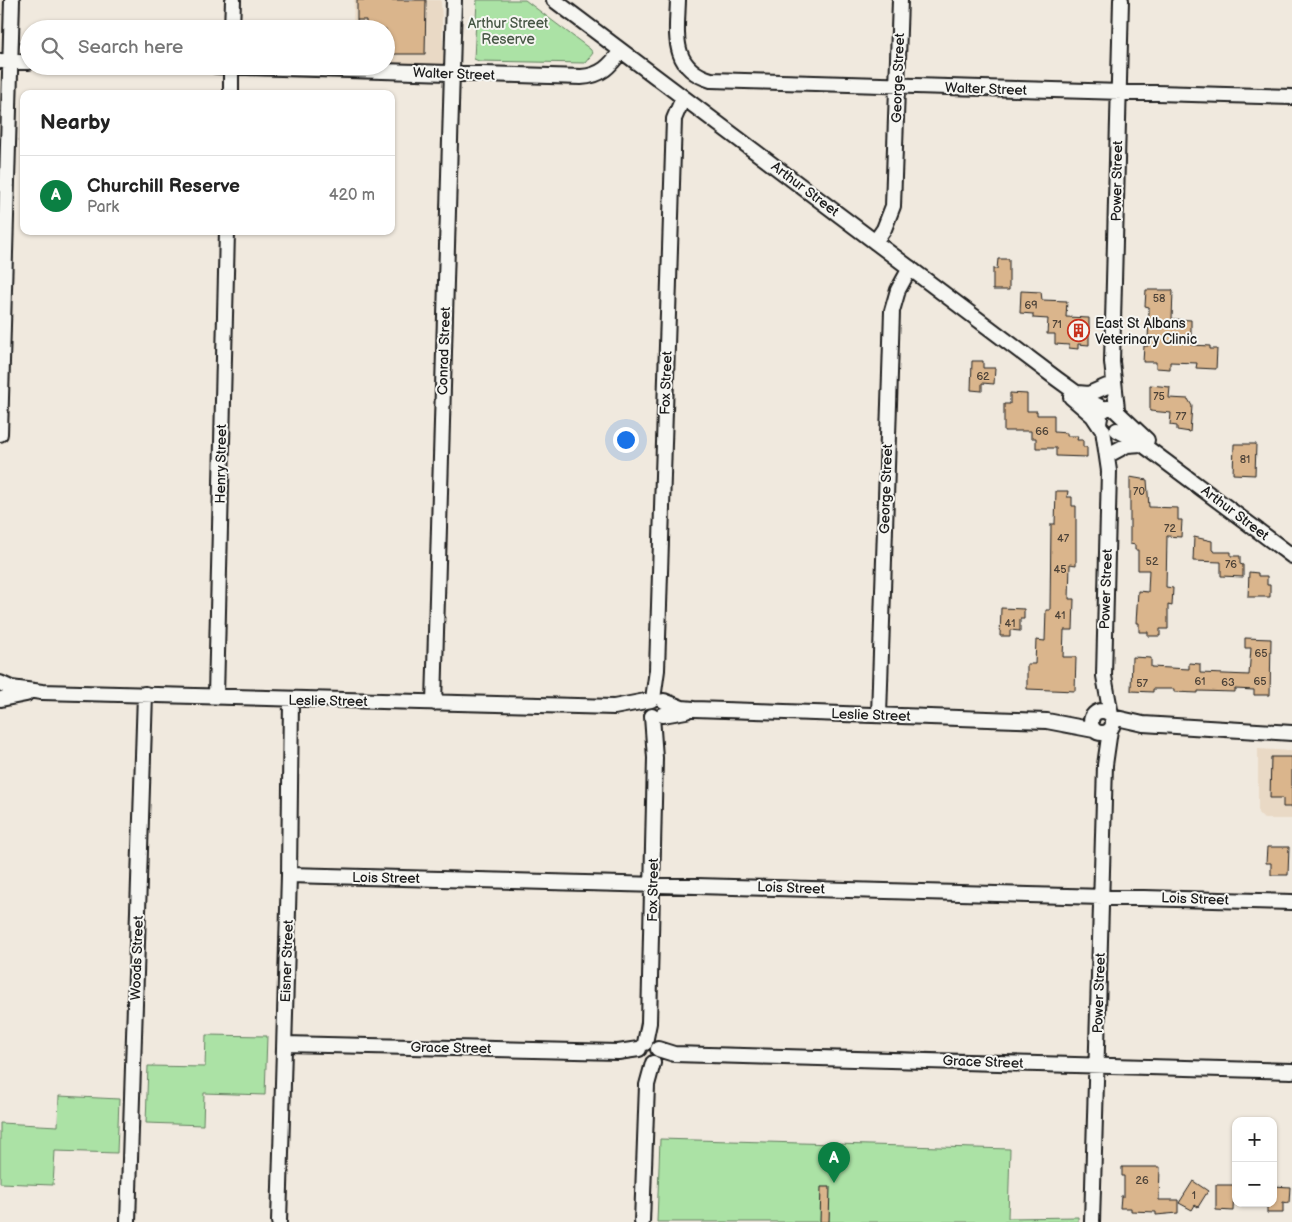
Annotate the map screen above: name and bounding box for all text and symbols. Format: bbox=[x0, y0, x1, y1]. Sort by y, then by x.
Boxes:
park label: Arthur Street Reserve bbox=[468, 15, 549, 48]
search box bbox=[20, 20, 395, 75]
street label: George Street bbox=[888, 32, 908, 123]
icon: search bbox=[38, 34, 66, 62]
text: Search here bbox=[78, 36, 183, 59]
street label: Walter Street bbox=[413, 64, 496, 84]
street label: Walter Street bbox=[945, 79, 1028, 99]
text: Nearby bbox=[40, 110, 110, 135]
street label: Power Street bbox=[1108, 140, 1126, 222]
street label: Arthur Street bbox=[768, 158, 843, 220]
text: Churchill Reserve bbox=[87, 175, 240, 198]
text: A bbox=[51, 186, 61, 205]
text: 420 m bbox=[329, 186, 375, 205]
text: Park bbox=[87, 198, 119, 217]
house number: 58 bbox=[1153, 292, 1165, 305]
house number: 69 bbox=[1024, 299, 1038, 312]
street label: Conrad Street bbox=[434, 306, 454, 396]
place label: East St Albans Veterinary Clinic bbox=[1095, 315, 1197, 348]
house number: 71 bbox=[1052, 318, 1062, 331]
building icon: East St Albans Veterinary Clinic bbox=[1067, 319, 1091, 343]
street label: Fox Street bbox=[656, 350, 676, 415]
house number: 62 bbox=[976, 370, 990, 383]
house number: 75 bbox=[1153, 390, 1165, 403]
house number: 77 bbox=[1176, 410, 1187, 423]
street label: Henry Street bbox=[212, 423, 230, 504]
house number: 66 bbox=[1035, 425, 1049, 438]
your location bbox=[613, 427, 639, 453]
street label: George Street bbox=[876, 443, 896, 534]
house number: 81 bbox=[1240, 453, 1250, 466]
street label: Arthur Street bbox=[1198, 482, 1273, 544]
house number: 70 bbox=[1133, 485, 1145, 498]
house number: 72 bbox=[1164, 522, 1176, 535]
house number: 47 bbox=[1057, 532, 1070, 545]
street label: Power Street bbox=[1096, 548, 1116, 630]
house number: 52 bbox=[1146, 555, 1159, 568]
house number: 76 bbox=[1225, 558, 1237, 571]
house number: 45 bbox=[1053, 563, 1067, 576]
house number: 41 bbox=[1055, 609, 1065, 622]
house number: 41 bbox=[1005, 617, 1015, 630]
house number: 65 bbox=[1254, 647, 1268, 660]
house number: 61 bbox=[1195, 675, 1205, 688]
house number: 65 bbox=[1253, 675, 1267, 688]
house number: 63 bbox=[1221, 676, 1235, 689]
house number: 57 bbox=[1136, 677, 1148, 690]
street label: Leslie Street bbox=[288, 692, 369, 710]
street label: Leslie Street bbox=[831, 705, 912, 725]
street label: Fox Street bbox=[644, 857, 662, 922]
street label: Lois Street bbox=[352, 869, 421, 887]
street label: Lois Street bbox=[757, 878, 826, 898]
street label: Lois Street bbox=[1161, 889, 1230, 909]
street label: Woods Street bbox=[127, 915, 147, 1001]
street label: Eisner Street bbox=[277, 919, 297, 1003]
street label: Power Street bbox=[1089, 952, 1109, 1034]
street label: Grace Street bbox=[410, 1039, 492, 1057]
street label: Grace Street bbox=[942, 1052, 1024, 1072]
map controls bbox=[1232, 1117, 1277, 1207]
button: + bbox=[1232, 1117, 1277, 1162]
pin: A bbox=[818, 1142, 850, 1183]
button: − bbox=[1232, 1162, 1277, 1207]
house number: 26 bbox=[1135, 1174, 1149, 1187]
house number: 1 bbox=[1192, 1189, 1196, 1202]

